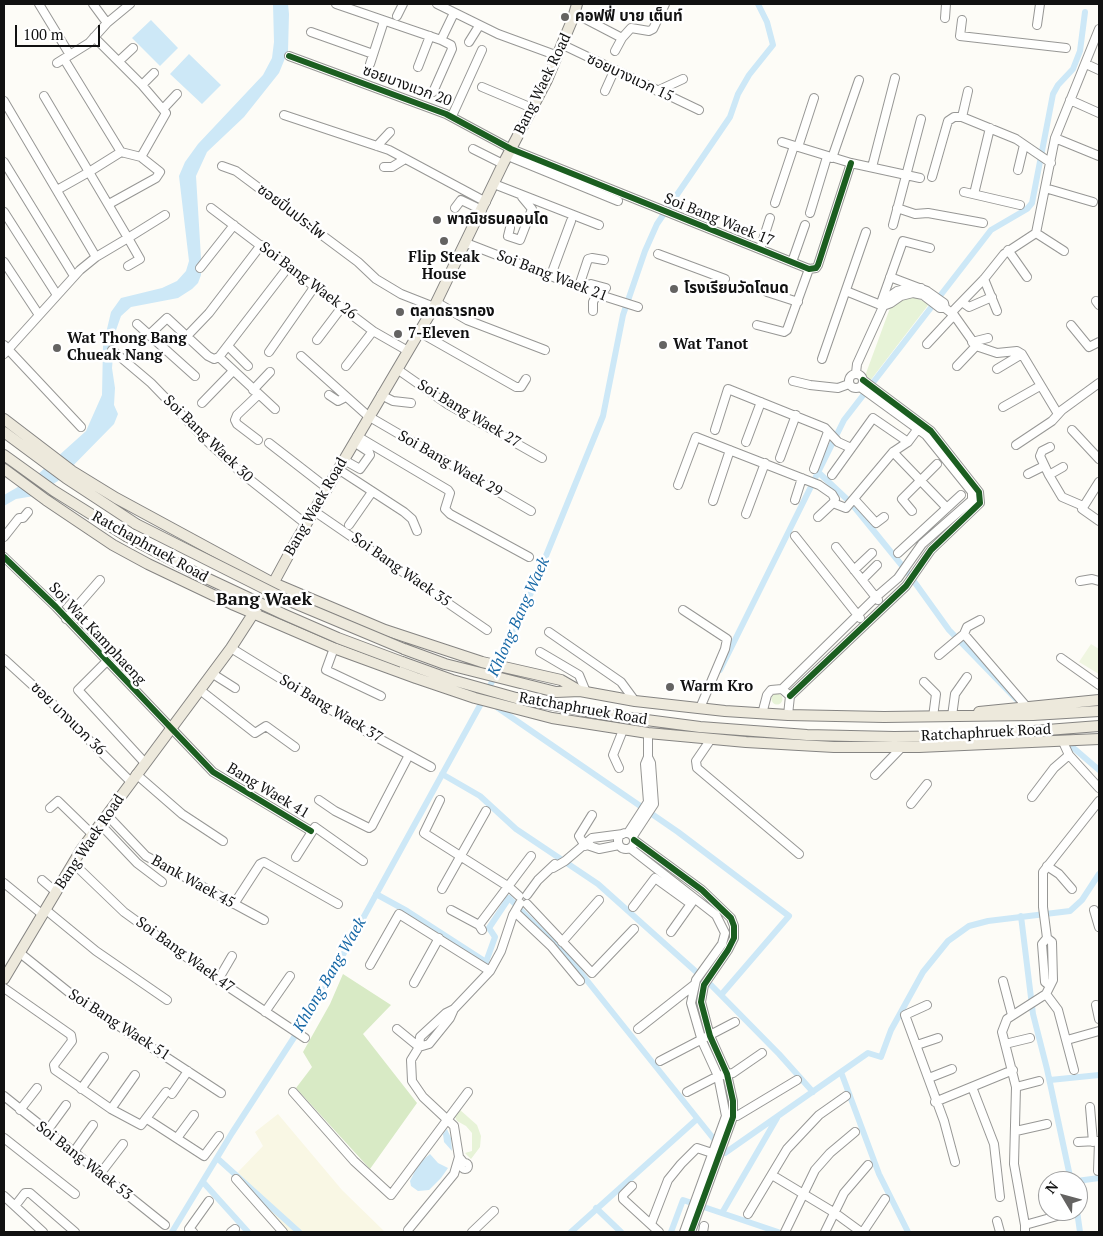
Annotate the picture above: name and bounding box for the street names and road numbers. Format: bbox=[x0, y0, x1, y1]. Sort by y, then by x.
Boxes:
street label: Bang Waek Road bbox=[511, 31, 575, 137]
street label: ซอยบางแวก 15 bbox=[584, 50, 676, 106]
street label: ซอยบางแวก 20 bbox=[360, 62, 454, 110]
street label: ซอยปิ่นประไพ bbox=[254, 181, 328, 243]
street label: Soi Bang Waek 17 bbox=[661, 190, 777, 250]
street label: Soi Bang Waek 26 bbox=[256, 239, 360, 323]
street label: Soi Bang Waek 21 bbox=[494, 247, 610, 305]
street label: Soi Bang Waek 27 bbox=[414, 376, 524, 452]
street label: Soi Bang Waek 30 bbox=[160, 392, 256, 486]
street label: Soi Bang Waek 29 bbox=[395, 427, 505, 501]
street label: Bang Waek Road bbox=[281, 455, 351, 559]
street label: Ratchaphruek Road bbox=[89, 508, 211, 586]
street label: Soi Bang Waek 35 bbox=[348, 529, 454, 611]
street label: Soi Wat Kamphaeng bbox=[45, 579, 149, 689]
street label: Soi Bang Waek 37 bbox=[276, 671, 386, 747]
street label: ซอย บางแวก 36 bbox=[27, 679, 109, 759]
street label: Ratchaphruek Road bbox=[517, 689, 649, 729]
street label: Ratchaphruek Road bbox=[921, 721, 1051, 745]
street label: Bang Waek 41 bbox=[224, 759, 312, 823]
street label: Bang Waek Road bbox=[52, 791, 128, 893]
street label: Bank Waek 45 bbox=[148, 852, 238, 912]
street label: Soi Bang Waek 47 bbox=[132, 913, 238, 997]
street label: Soi Bang Waek 51 bbox=[65, 986, 173, 1064]
street label: Soi Bang Waek 53 bbox=[32, 1118, 136, 1204]

